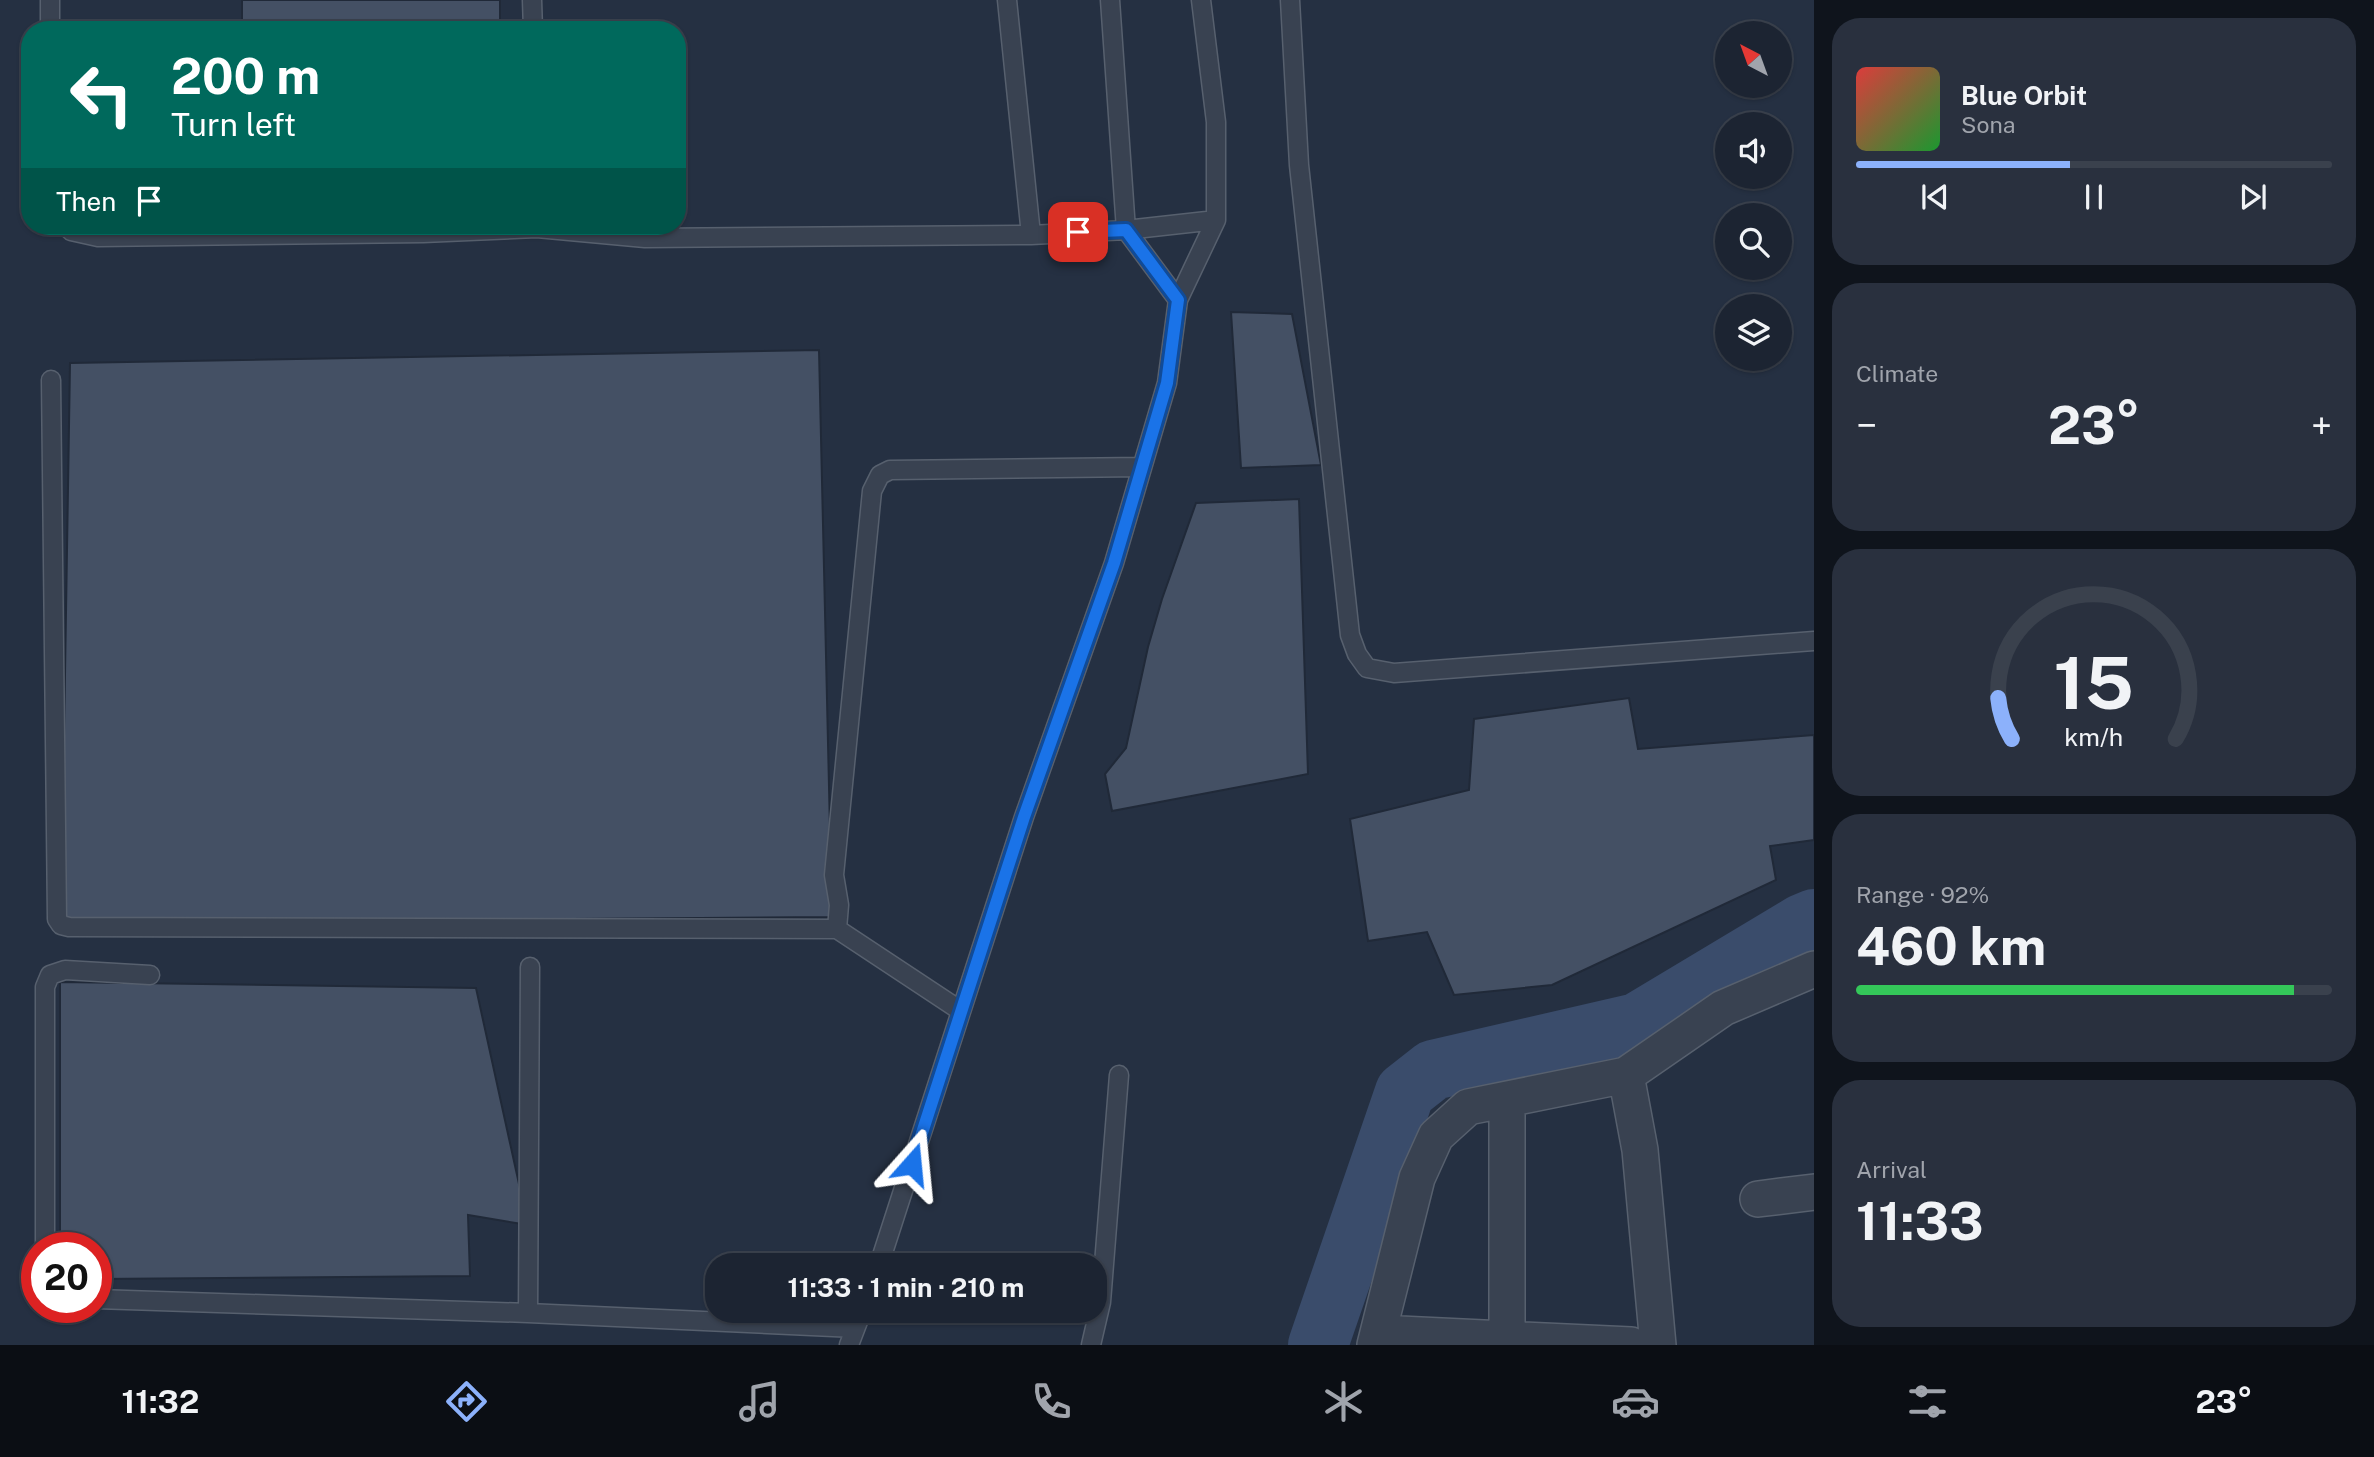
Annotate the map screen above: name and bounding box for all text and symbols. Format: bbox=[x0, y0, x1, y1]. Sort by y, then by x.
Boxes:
north arrow bbox=[1715, 21, 1792, 98]
map controls bbox=[1715, 21, 1792, 371]
text: 200 m bbox=[171, 47, 320, 105]
icon: left bbox=[56, 49, 147, 140]
text: Blue Orbit bbox=[1961, 80, 2087, 111]
text: Turn left bbox=[171, 106, 296, 143]
text: Sona bbox=[1961, 111, 2015, 138]
button: sound bbox=[1715, 112, 1792, 189]
icon: previous bbox=[1916, 178, 1954, 216]
icon: pause bbox=[2075, 178, 2113, 216]
icon: next bbox=[2234, 178, 2272, 216]
icon: arrive bbox=[130, 182, 168, 220]
text: Then bbox=[56, 186, 116, 217]
pin bbox=[1048, 202, 1108, 262]
button: search bbox=[1715, 203, 1792, 280]
icon: arrive bbox=[1059, 213, 1097, 251]
button: layers bbox=[1715, 294, 1792, 371]
text: Climate bbox=[1856, 360, 1938, 387]
text: 23° bbox=[2048, 395, 2140, 456]
text: − bbox=[1856, 403, 1877, 448]
text: + bbox=[2311, 403, 2332, 448]
text: 15 bbox=[2054, 640, 2134, 725]
text: km/h bbox=[2065, 721, 2123, 751]
text: Range · 92% bbox=[1856, 881, 1989, 908]
text: 460 km bbox=[1856, 916, 2046, 977]
position arrow bbox=[875, 1127, 949, 1201]
text: Arrival bbox=[1856, 1156, 1927, 1183]
text: 11:33 bbox=[1856, 1191, 1984, 1252]
speed limit sign: 20 bbox=[21, 1232, 112, 1323]
text: 11:33 · 1 min · 210 m bbox=[788, 1272, 1024, 1303]
icon: directions bbox=[442, 1377, 491, 1426]
icon: music bbox=[735, 1377, 784, 1426]
icon: phone bbox=[1027, 1377, 1076, 1426]
icon: climate bbox=[1319, 1377, 1368, 1426]
icon: car bbox=[1611, 1377, 1660, 1426]
icon: filters bbox=[1903, 1377, 1952, 1426]
text: 11:32 bbox=[122, 1383, 199, 1420]
text: 23° bbox=[2196, 1383, 2252, 1420]

